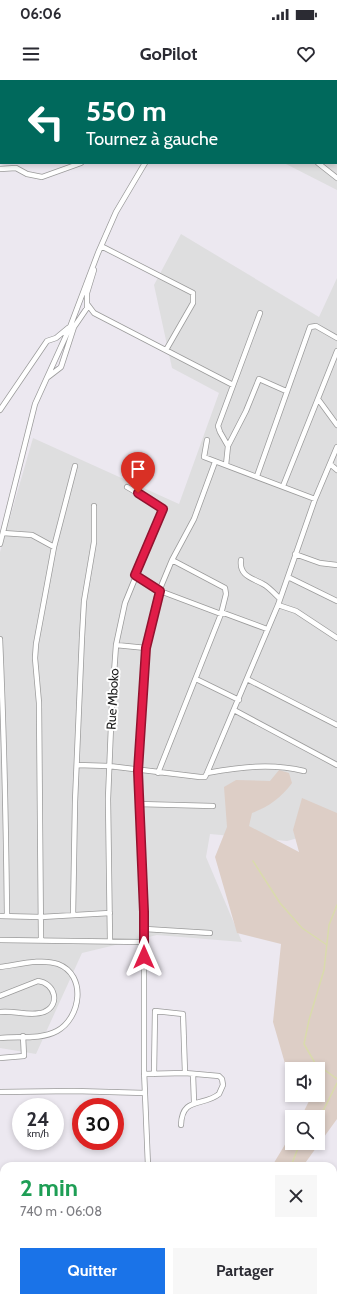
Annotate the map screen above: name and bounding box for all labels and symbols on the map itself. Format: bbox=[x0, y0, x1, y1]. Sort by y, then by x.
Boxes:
pin bbox=[121, 452, 155, 493]
street label: Rue Mboko bbox=[102, 668, 122, 730]
position arrow bbox=[123, 936, 165, 978]
speed limit sign: 30 bbox=[72, 1098, 124, 1150]

